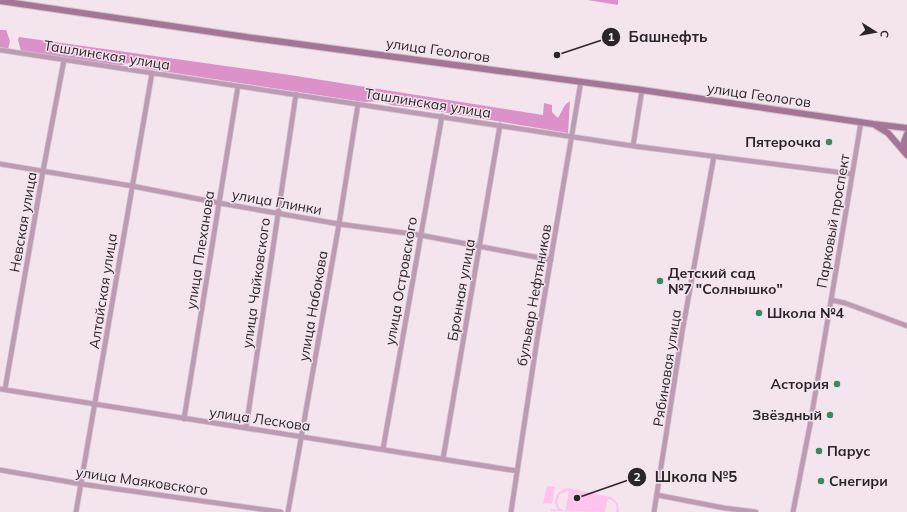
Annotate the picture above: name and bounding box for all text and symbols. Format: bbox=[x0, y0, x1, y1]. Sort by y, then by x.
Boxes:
north arrow bbox=[855, 12, 895, 52]
callout: Башнефть bbox=[601, 23, 716, 50]
text: Башнефть bbox=[629, 27, 707, 46]
text: 1 bbox=[607, 29, 615, 44]
text: С bbox=[877, 29, 892, 39]
street label: улица Геологов bbox=[385, 34, 491, 66]
street label: Ташлинская улица bbox=[43, 36, 171, 74]
street label: улица Геологов bbox=[706, 79, 812, 111]
street label: Ташлинская улица bbox=[364, 84, 492, 122]
place label: Пятерочка bbox=[745, 133, 821, 151]
marker: Пятерочка bbox=[824, 137, 834, 147]
street label: Парковый проспект bbox=[812, 152, 854, 289]
street label: Невская улица bbox=[5, 170, 41, 274]
street label: улица Глинки bbox=[231, 185, 323, 219]
street label: улица Плеханова bbox=[182, 189, 218, 311]
street label: улица Островского bbox=[381, 215, 421, 347]
street label: улица Чайковского bbox=[238, 217, 274, 349]
street label: бульвар Нефтяников bbox=[513, 222, 555, 367]
street label: Алтайская улица bbox=[85, 232, 121, 350]
street label: Бронная улица bbox=[443, 237, 479, 343]
street label: улица Набокова bbox=[294, 249, 332, 363]
place label: Детский сад №7 "Солнышко" bbox=[668, 264, 783, 298]
marker: Детский сад №7 "Солнышко" bbox=[655, 276, 665, 286]
place label: Школа №4 bbox=[767, 304, 845, 322]
street label: Рябиновая улица bbox=[649, 308, 685, 428]
marker: Школа №4 bbox=[754, 308, 764, 318]
place label: Астория bbox=[771, 375, 829, 393]
marker: Астория bbox=[832, 379, 842, 389]
street label: улица Лескова bbox=[208, 403, 312, 435]
place label: Звёздный bbox=[752, 406, 822, 424]
marker: Звёздный bbox=[825, 410, 835, 420]
place label: Парус bbox=[827, 442, 870, 460]
marker: Парус bbox=[814, 446, 824, 456]
street label: улица Маяковского bbox=[75, 463, 209, 499]
callout: Школа №5 bbox=[627, 464, 745, 491]
text: Школа №5 bbox=[655, 467, 737, 486]
text: 2 bbox=[633, 469, 641, 484]
place label: Снегири bbox=[829, 472, 888, 490]
marker: Снегири bbox=[816, 476, 826, 486]

